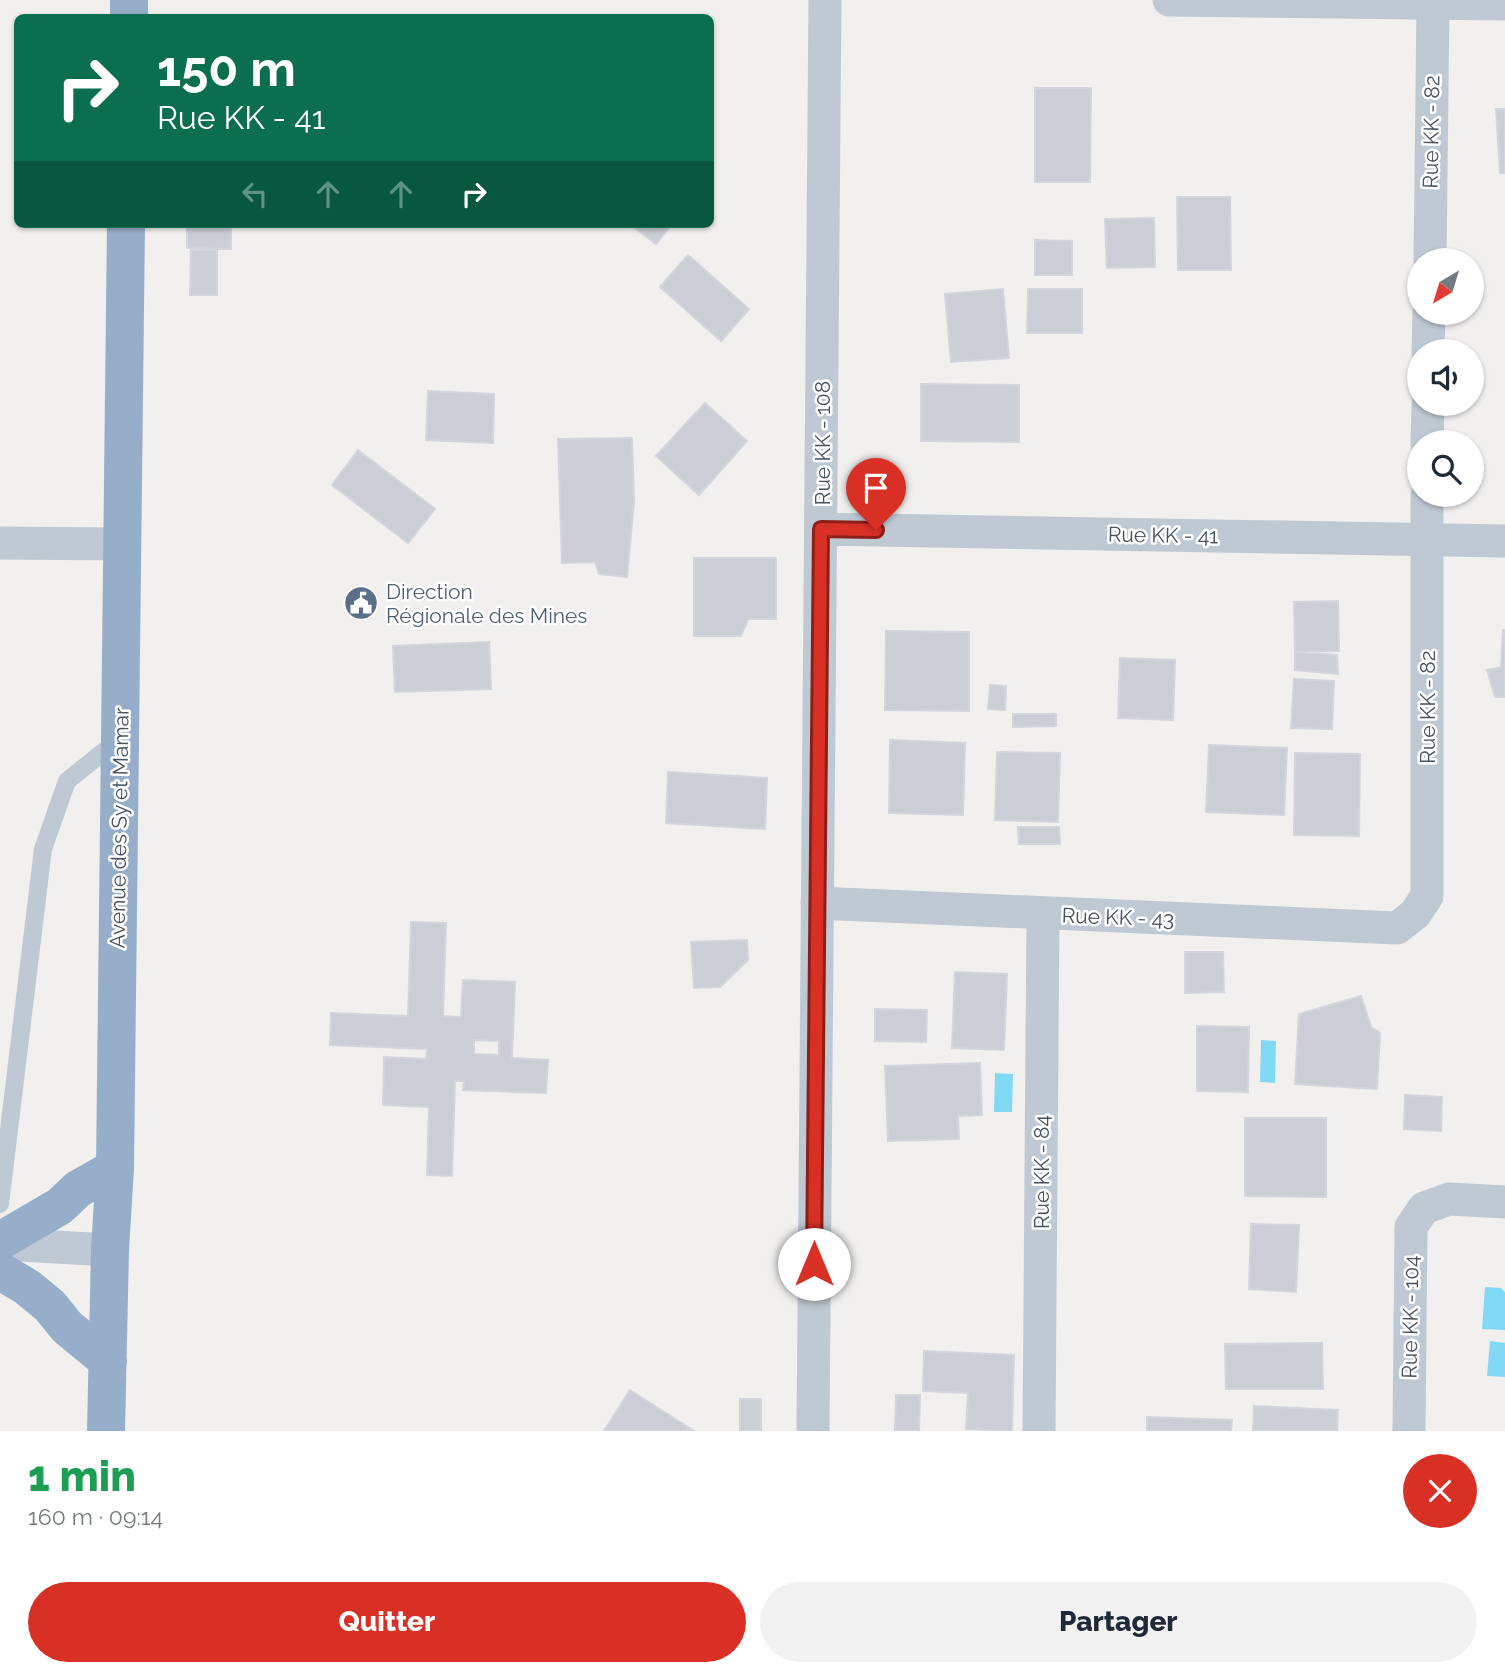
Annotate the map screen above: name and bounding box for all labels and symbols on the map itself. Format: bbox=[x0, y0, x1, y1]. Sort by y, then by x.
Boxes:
street label: Rue KK - 82 bbox=[1418, 75, 1444, 189]
north arrow bbox=[1407, 248, 1484, 326]
street label: Rue KK - 108 bbox=[810, 381, 835, 505]
pin bbox=[846, 458, 906, 530]
street label: Rue KK - 41 bbox=[1108, 522, 1218, 548]
place label: Direction Régionale des Mines bbox=[386, 579, 587, 628]
public building icon: Direction Régionale des Mines bbox=[342, 584, 380, 622]
street label: Rue KK - 82 bbox=[1415, 650, 1440, 764]
street label: Avenue des Sy et Mamar bbox=[104, 707, 134, 949]
street label: Rue KK - 43 bbox=[1061, 903, 1175, 931]
street label: Rue KK - 84 bbox=[1029, 1115, 1054, 1229]
position arrow bbox=[777, 1227, 851, 1301]
street label: Rue KK - 104 bbox=[1396, 1255, 1424, 1379]

